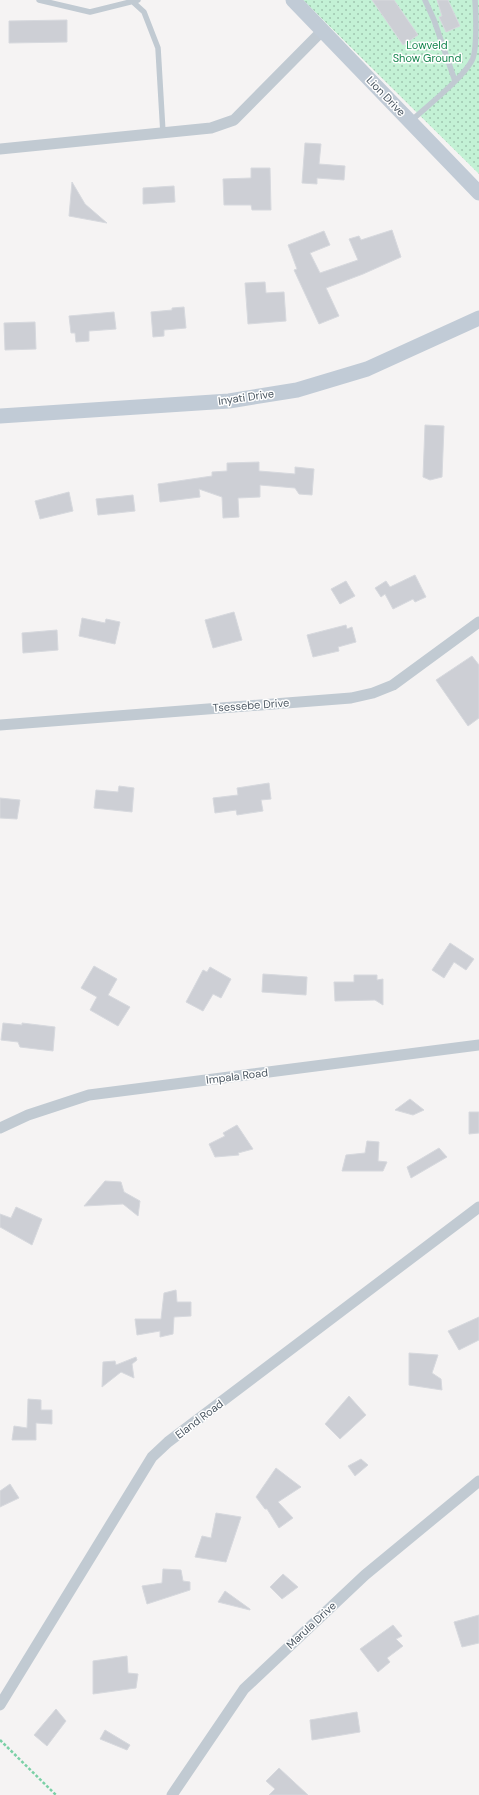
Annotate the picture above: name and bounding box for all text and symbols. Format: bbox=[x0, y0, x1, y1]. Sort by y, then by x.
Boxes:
park label: Lowveld Show Ground bbox=[393, 38, 461, 65]
street label: Lion Drive bbox=[364, 73, 408, 119]
street label: Inyati Drive bbox=[217, 386, 275, 408]
street label: Tsessebe Drive bbox=[212, 695, 290, 715]
street label: Impala Road bbox=[205, 1065, 269, 1087]
street label: Eland Road bbox=[172, 1396, 226, 1442]
street label: Marula Drive bbox=[283, 1598, 339, 1652]

